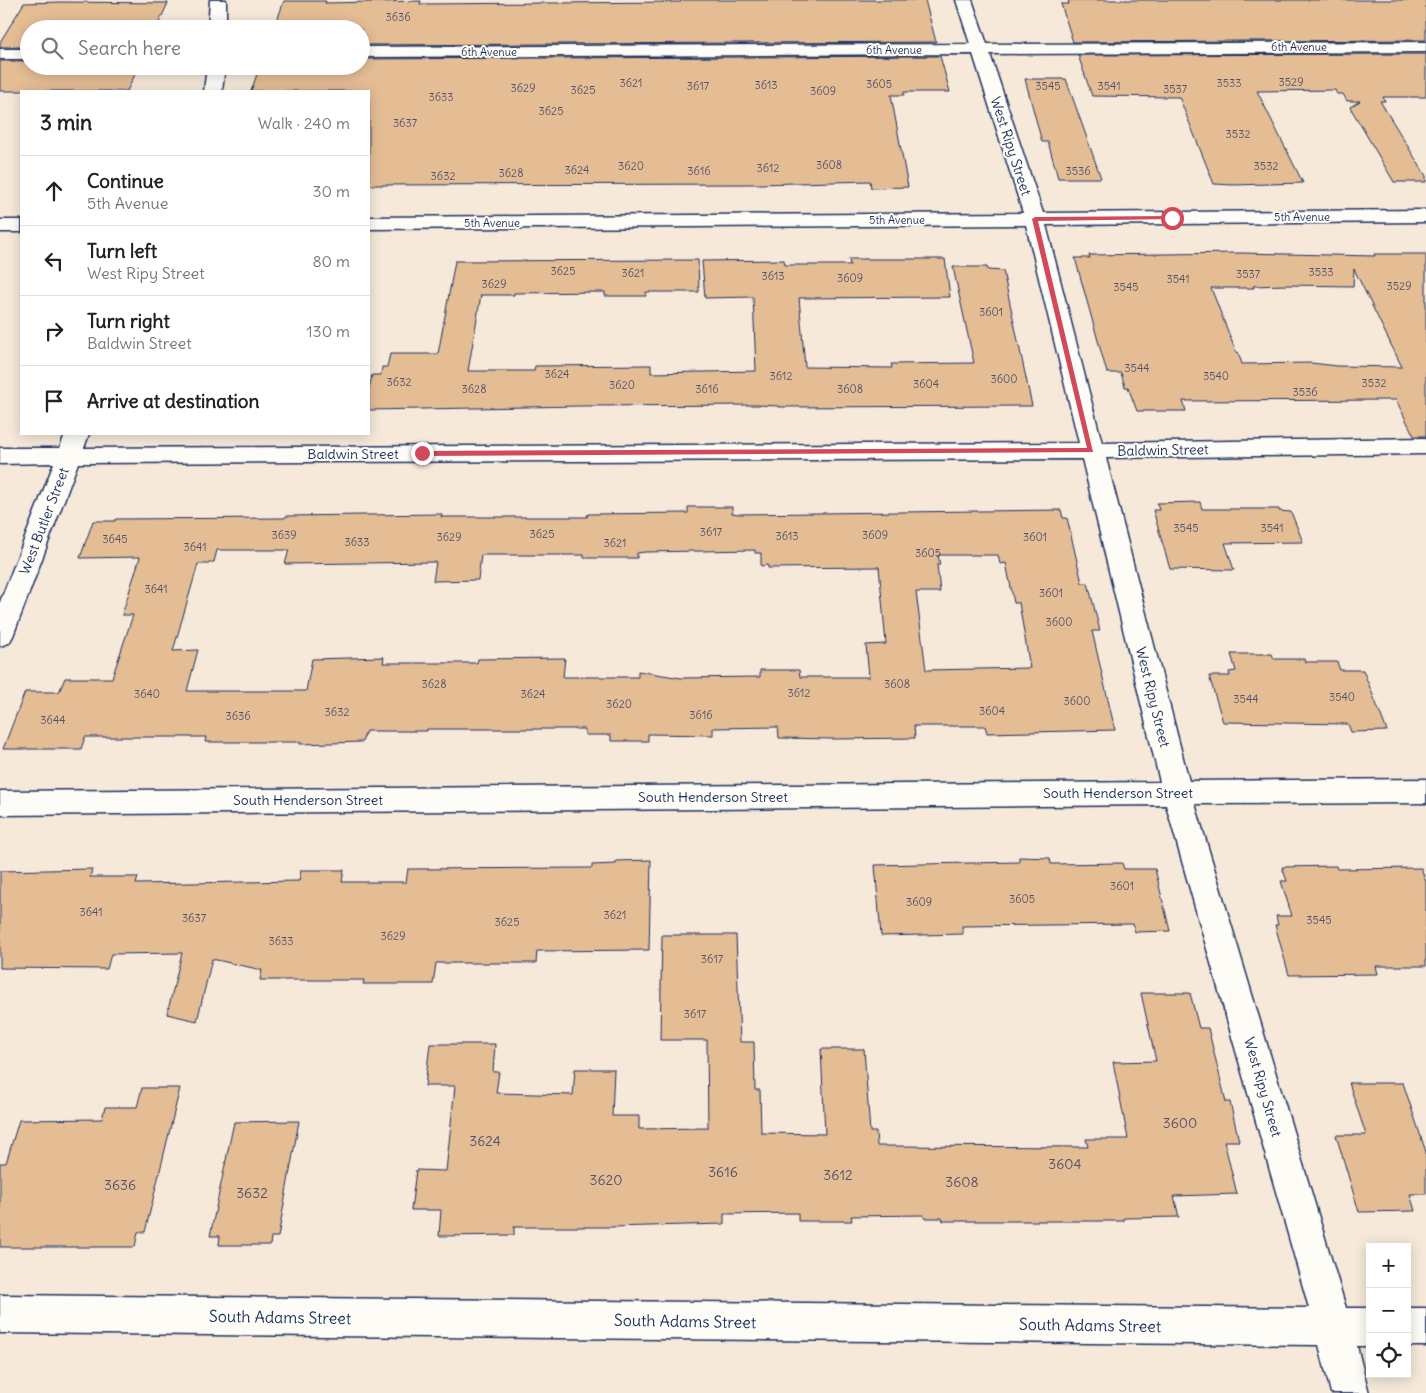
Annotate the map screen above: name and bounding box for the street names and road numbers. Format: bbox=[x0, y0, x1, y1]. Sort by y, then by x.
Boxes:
street label: 6th Avenue bbox=[1271, 40, 1327, 54]
street label: 6th Avenue bbox=[866, 43, 922, 57]
street label: 6th Avenue bbox=[461, 45, 517, 59]
street label: West Ripy Street bbox=[987, 94, 1036, 198]
street label: 5th Avenue bbox=[1274, 210, 1330, 224]
street label: 5th Avenue bbox=[869, 213, 925, 227]
street label: 5th Avenue bbox=[464, 216, 520, 230]
street label: Baldwin Street bbox=[1117, 440, 1209, 460]
street label: Baldwin Street bbox=[307, 445, 399, 463]
street label: West Butler Street bbox=[15, 465, 73, 577]
street label: West Ripy Street bbox=[1132, 645, 1174, 749]
street label: South Henderson Street bbox=[1043, 784, 1193, 802]
street label: South Henderson Street bbox=[638, 788, 788, 806]
street label: South Henderson Street bbox=[233, 791, 383, 809]
street label: West Ripy Street bbox=[1240, 1035, 1286, 1139]
street label: South Adams Street bbox=[209, 1306, 352, 1328]
street label: South Adams Street bbox=[614, 1310, 757, 1332]
street label: South Adams Street bbox=[1019, 1314, 1162, 1336]

